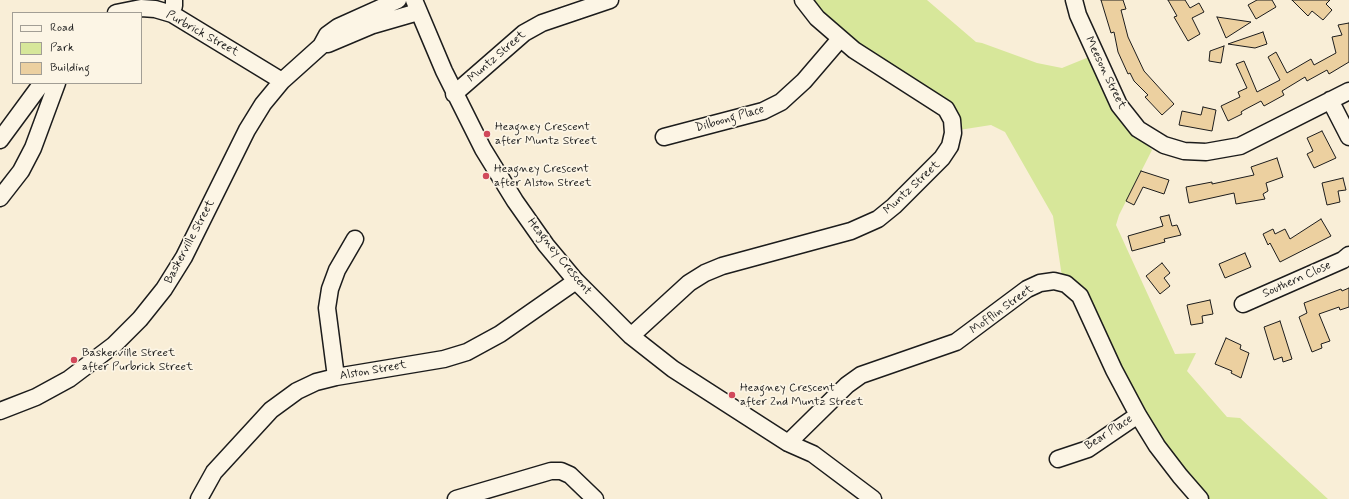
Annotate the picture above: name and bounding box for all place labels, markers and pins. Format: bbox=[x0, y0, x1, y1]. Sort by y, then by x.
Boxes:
place label: Heagney Crescent after Muntz Street bbox=[495, 120, 597, 148]
marker: Heagney Crescent after Muntz Street bbox=[482, 129, 492, 139]
place label: Heagney Crescent after Alston Street bbox=[494, 162, 592, 190]
marker: Heagney Crescent after Alston Street bbox=[481, 171, 491, 181]
place label: Baskerville Street after Purbrick Street bbox=[82, 346, 193, 374]
marker: Baskerville Street after Purbrick Street bbox=[69, 355, 79, 365]
place label: Heagney Crescent after 2nd Muntz Street bbox=[740, 381, 863, 409]
marker: Heagney Crescent after 2nd Muntz Street bbox=[727, 390, 737, 400]

